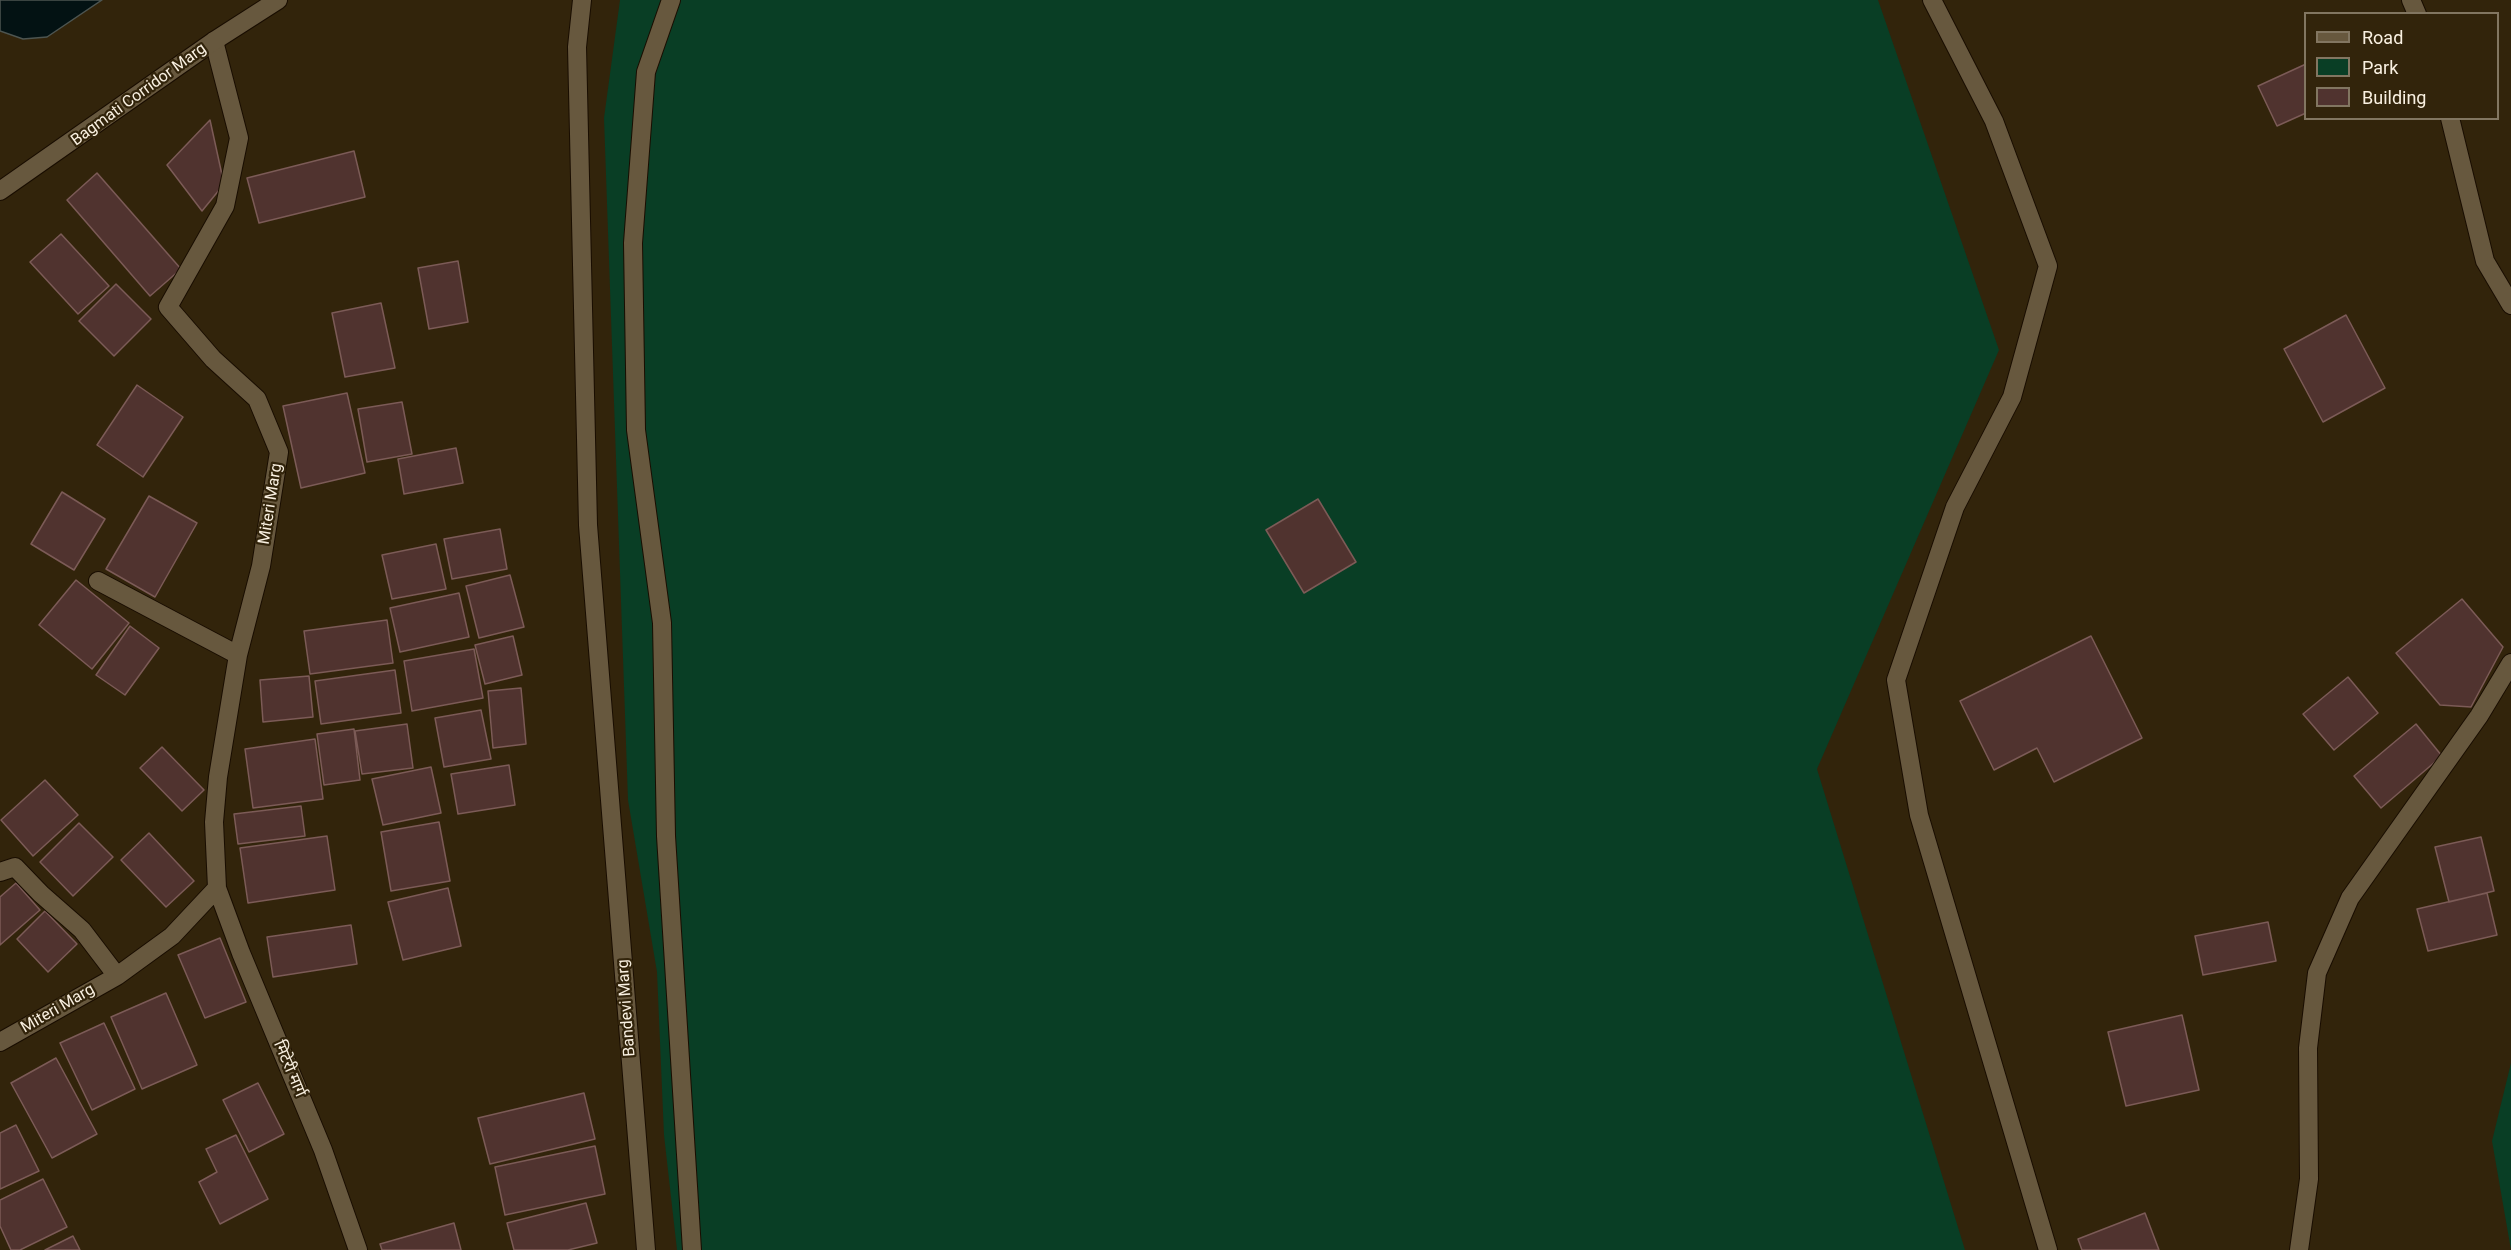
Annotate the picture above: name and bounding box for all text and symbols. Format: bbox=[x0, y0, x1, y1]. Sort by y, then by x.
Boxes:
legend bbox=[2304, 12, 2499, 120]
text: Road bbox=[2362, 27, 2403, 48]
street label: Bagmati Corridor Marg bbox=[68, 40, 210, 150]
text: Park bbox=[2362, 57, 2398, 78]
text: Building bbox=[2362, 87, 2426, 108]
street label: Miteri Marg bbox=[255, 462, 287, 546]
street label: Bandevi Marg bbox=[614, 959, 640, 1057]
street label: Miteri Marg bbox=[18, 980, 98, 1038]
street label: मिटेरी मार्ग bbox=[269, 1038, 309, 1100]

